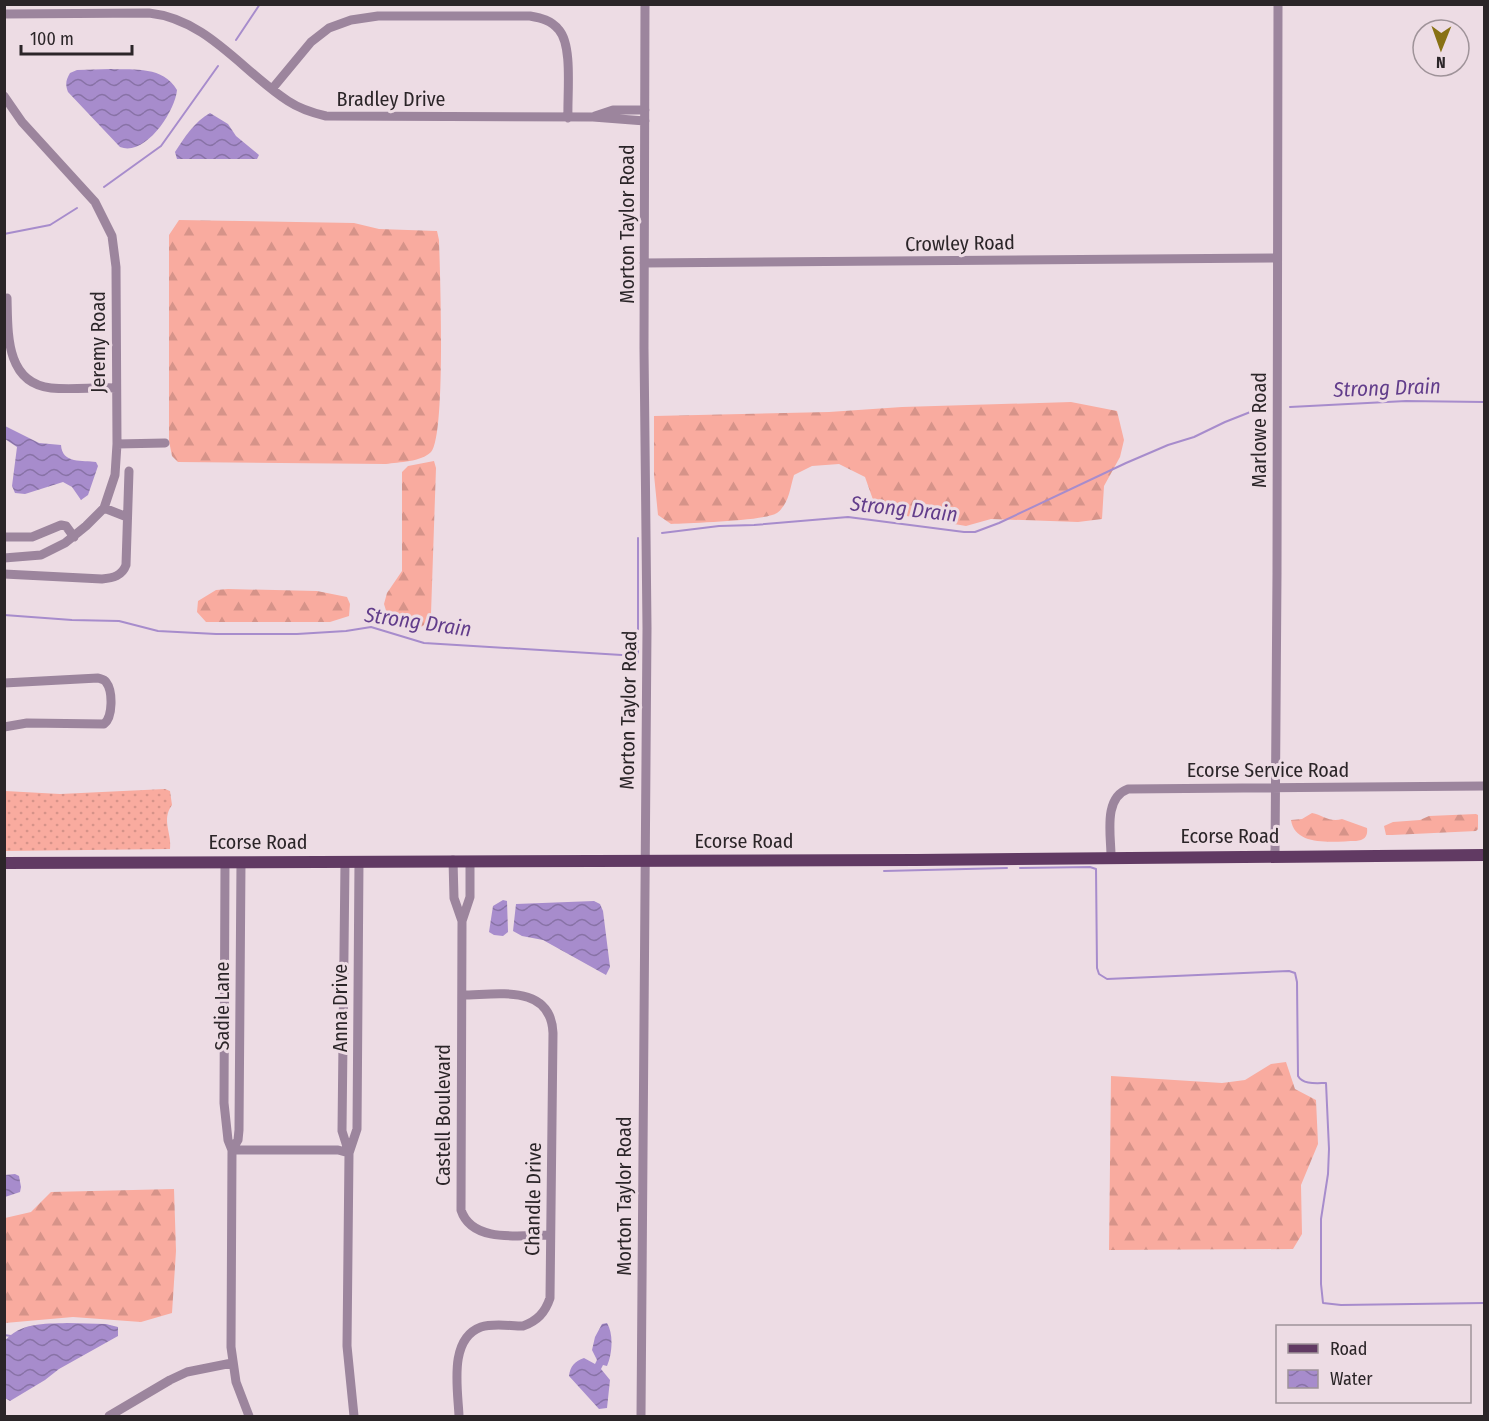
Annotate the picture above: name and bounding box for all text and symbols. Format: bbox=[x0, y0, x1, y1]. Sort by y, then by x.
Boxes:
scale bar bbox=[21, 18, 132, 56]
north arrow bbox=[1411, 18, 1471, 78]
text: 100 m bbox=[30, 28, 74, 50]
text: N bbox=[1436, 53, 1446, 72]
street label: Bradley Drive bbox=[337, 87, 445, 111]
street label: Morton Taylor Road bbox=[615, 144, 639, 304]
street label: Crowley Road bbox=[905, 230, 1015, 256]
street label: Jeremy Road bbox=[86, 291, 110, 393]
street label: Marlowe Road bbox=[1247, 372, 1271, 488]
water label: Strong Drain bbox=[1332, 373, 1441, 403]
water label: Strong Drain bbox=[848, 490, 959, 528]
water label: Strong Drain bbox=[362, 601, 473, 642]
street label: Morton Taylor Road bbox=[615, 630, 641, 790]
street label: Ecorse Service Road bbox=[1187, 758, 1349, 782]
street label: Ecorse Road bbox=[1181, 824, 1279, 848]
street label: Ecorse Road bbox=[695, 829, 793, 853]
street label: Ecorse Road bbox=[209, 830, 307, 854]
street label: Sadie Lane bbox=[210, 962, 234, 1051]
street label: Anna Drive bbox=[328, 964, 352, 1052]
street label: Castell Boulevard bbox=[431, 1044, 455, 1186]
street label: Morton Taylor Road bbox=[612, 1116, 636, 1276]
street label: Chandle Drive bbox=[520, 1142, 546, 1256]
legend bbox=[1276, 1325, 1471, 1403]
text: Road bbox=[1330, 1338, 1367, 1360]
text: Water bbox=[1330, 1368, 1373, 1390]

